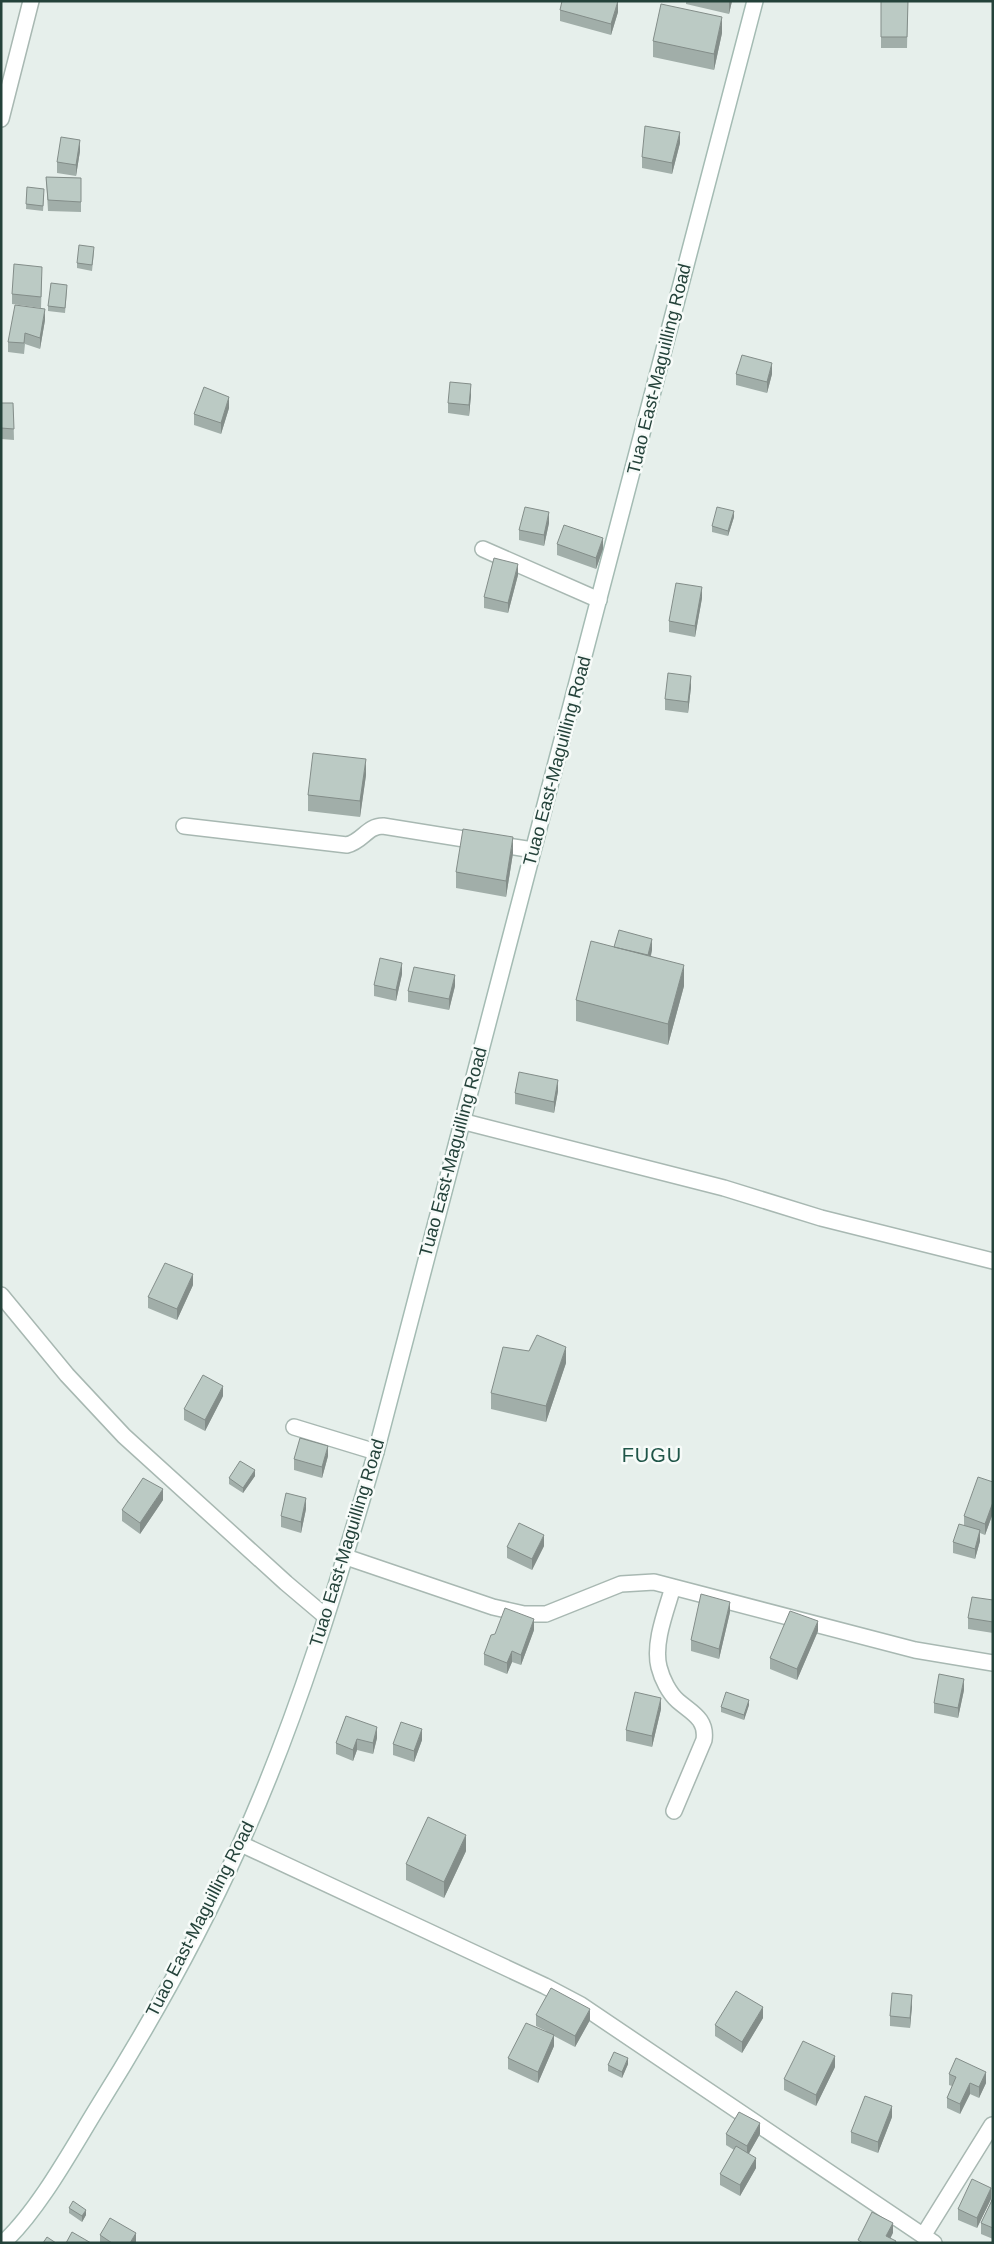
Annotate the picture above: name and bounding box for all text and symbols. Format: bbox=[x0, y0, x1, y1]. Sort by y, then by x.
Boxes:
street label: Tuao East-Maguilling Road bbox=[623, 262, 695, 476]
street label: Tuao East-Maguilling Road bbox=[519, 654, 595, 868]
street label: Tuao East-Maguilling Road bbox=[415, 1045, 491, 1259]
street label: Tuao East-Maguilling Road bbox=[306, 1437, 388, 1649]
district label: FUGU bbox=[622, 1444, 682, 1466]
street label: Tuao East-Maguilling Road bbox=[142, 1818, 258, 2020]

